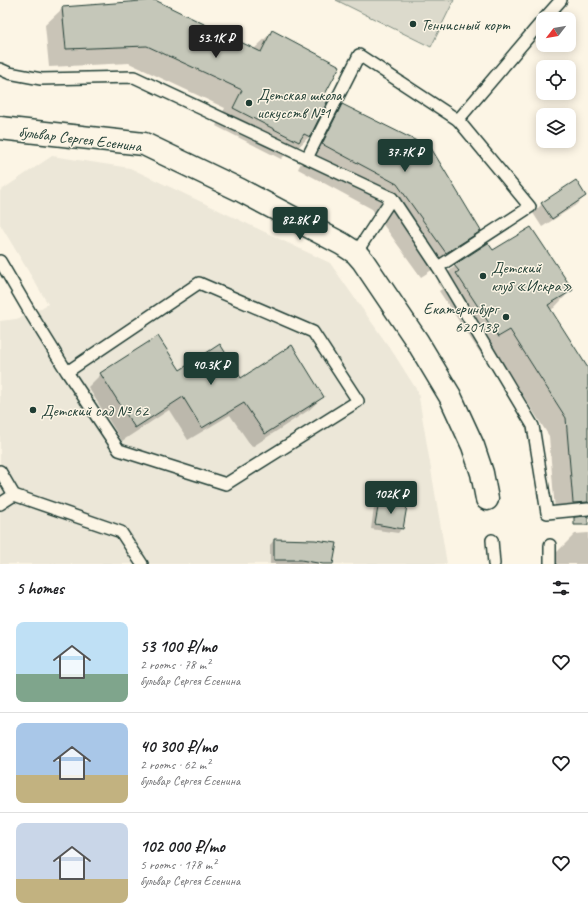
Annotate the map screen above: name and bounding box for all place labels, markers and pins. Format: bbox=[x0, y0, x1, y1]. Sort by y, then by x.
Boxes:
place label: Теннисный корт bbox=[421, 15, 511, 35]
marker: Теннисный корт bbox=[408, 19, 418, 29]
pin: 53.1K ₽ bbox=[179, 25, 253, 59]
place label: Детская школа искусств №1 bbox=[257, 85, 343, 123]
marker: Детская школа искусств №1 bbox=[244, 98, 254, 108]
pin: 37.7K ₽ bbox=[368, 139, 442, 173]
pin: 82.8K ₽ bbox=[263, 207, 337, 241]
place label: Детский клуб «Искра» bbox=[491, 258, 572, 296]
marker: Детский клуб «Искра» bbox=[478, 271, 488, 281]
place label: Екатеринбург 620138 bbox=[423, 299, 501, 337]
marker: Екатеринбург 620138 bbox=[501, 312, 511, 322]
pin: 40.3K ₽ bbox=[174, 352, 248, 386]
place label: Детский сад № 62 bbox=[41, 401, 150, 421]
marker: Детский сад № 62 bbox=[28, 405, 38, 415]
pin: 102K ₽ bbox=[358, 481, 424, 515]

